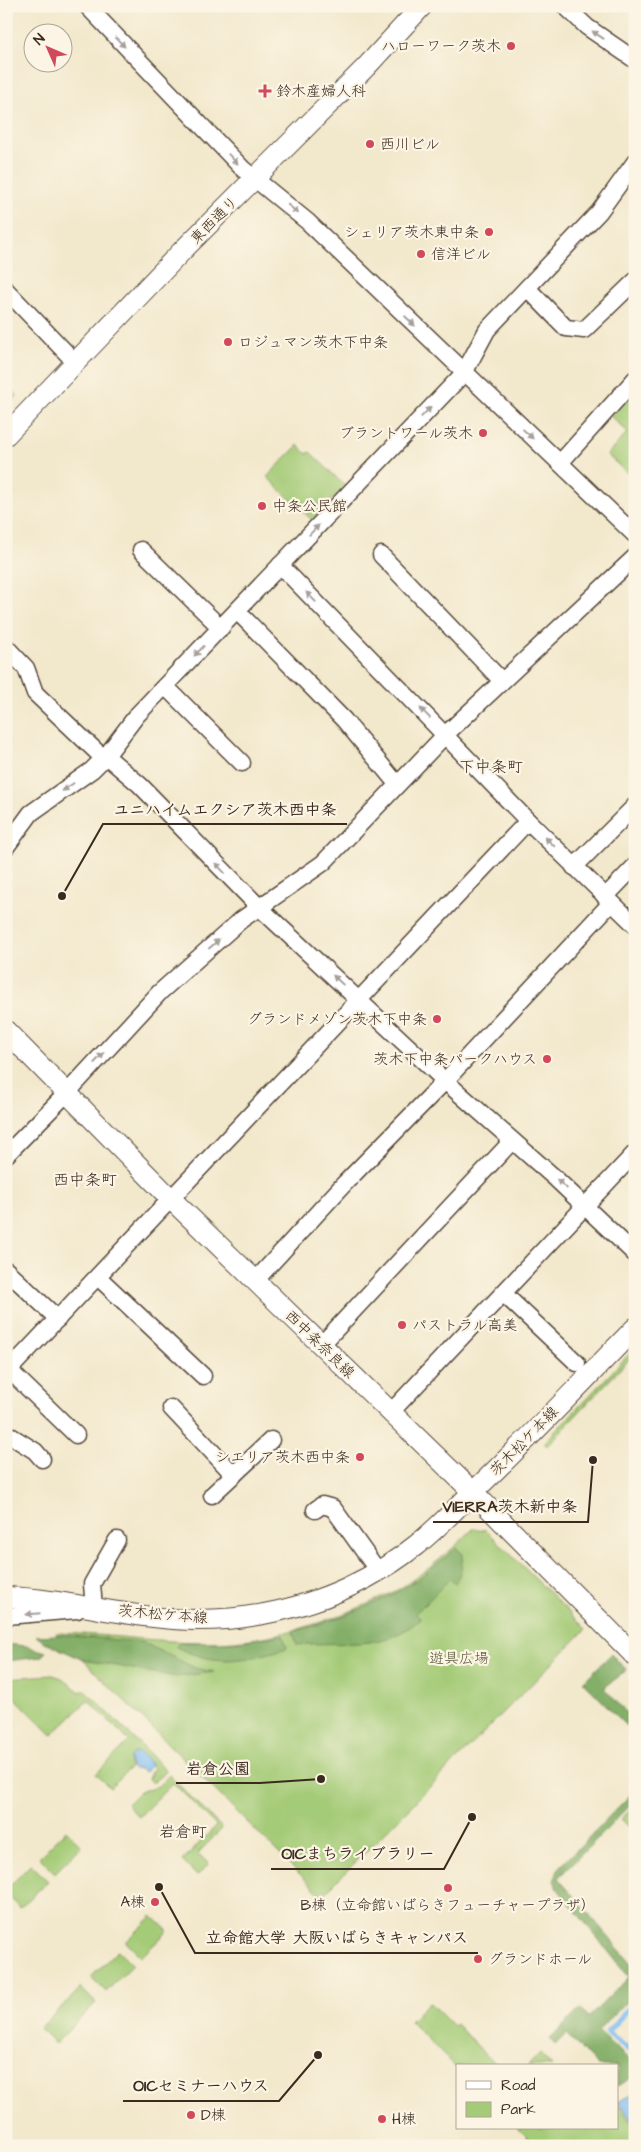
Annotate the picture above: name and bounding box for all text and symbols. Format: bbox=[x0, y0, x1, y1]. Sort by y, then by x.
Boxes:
north arrow bbox=[22, 22, 72, 72]
text: N bbox=[29, 29, 50, 50]
one-way arrow bbox=[592, 30, 605, 40]
one-way arrow bbox=[114, 36, 126, 48]
place label: ハローワーク茨木 bbox=[381, 36, 501, 57]
marker: ハローワーク茨木 bbox=[505, 40, 517, 52]
place label: 鈴木産婦人科 bbox=[276, 81, 366, 102]
marker: 鈴木産婦人科 bbox=[258, 84, 272, 98]
place label: 西川ビル bbox=[380, 134, 440, 155]
marker: 西川ビル bbox=[364, 138, 376, 150]
one-way arrow bbox=[227, 152, 239, 164]
street label: 東西通り bbox=[186, 192, 243, 249]
one-way arrow bbox=[286, 204, 299, 215]
place label: シェリア茨木東中条 bbox=[344, 222, 479, 243]
marker: シェリア茨木東中条 bbox=[483, 226, 495, 238]
place label: 信洋ビル bbox=[431, 244, 491, 265]
marker: 信洋ビル bbox=[415, 248, 427, 260]
one-way arrow bbox=[404, 315, 416, 327]
place label: ロジュマン茨木下中条 bbox=[238, 332, 388, 353]
marker: ロジュマン茨木下中条 bbox=[222, 336, 234, 348]
one-way arrow bbox=[420, 407, 432, 419]
place label: ブラントワール茨木 bbox=[339, 423, 473, 444]
marker: ブラントワール茨木 bbox=[477, 427, 489, 439]
one-way arrow bbox=[522, 428, 534, 440]
place label: 中条公民館 bbox=[272, 496, 347, 517]
marker: 中条公民館 bbox=[256, 500, 268, 512]
one-way arrow bbox=[308, 524, 320, 536]
one-way arrow bbox=[305, 591, 317, 603]
one-way arrow bbox=[193, 645, 205, 657]
one-way arrow bbox=[419, 707, 431, 719]
district label: 下中条町 bbox=[459, 756, 523, 778]
one-way arrow bbox=[61, 782, 75, 792]
callout: ユニハイムエクシア茨木西中条 bbox=[103, 793, 347, 824]
text: ユニハイムエクシア茨木西中条 bbox=[113, 799, 337, 821]
one-way arrow bbox=[544, 836, 556, 848]
one-way arrow bbox=[215, 862, 227, 874]
one-way arrow bbox=[208, 938, 220, 950]
one-way arrow bbox=[332, 974, 344, 986]
place label: グランドメゾン茨木下中条 bbox=[247, 1009, 427, 1030]
marker: グランドメゾン茨木下中条 bbox=[431, 1013, 443, 1025]
place label: 茨木下中条パークハウス bbox=[373, 1049, 537, 1070]
one-way arrow bbox=[93, 1053, 105, 1065]
marker: 茨木下中条パークハウス bbox=[541, 1053, 553, 1065]
district label: 西中条町 bbox=[53, 1169, 117, 1191]
one-way arrow bbox=[556, 1178, 568, 1190]
street label: 西中条奈良線 bbox=[280, 1306, 359, 1383]
place label: パストラル高美 bbox=[412, 1315, 518, 1336]
marker: パストラル高美 bbox=[396, 1319, 408, 1331]
street label: 茨木松ケ本線 bbox=[486, 1402, 563, 1481]
place label: シエリア茨木西中条 bbox=[215, 1447, 350, 1468]
marker: シエリア茨木西中条 bbox=[354, 1451, 366, 1463]
callout: VIERRA茨木新中条 bbox=[433, 1491, 588, 1522]
text: VIERRA茨木新中条 bbox=[442, 1496, 578, 1518]
street label: 茨木松ケ本線 bbox=[117, 1600, 209, 1629]
one-way arrow bbox=[25, 1610, 41, 1618]
park label: 遊具広場 bbox=[429, 1648, 489, 1669]
callout: 岩倉公園 bbox=[176, 1752, 260, 1783]
text: 岩倉公園 bbox=[186, 1758, 250, 1780]
district label: 岩倉町 bbox=[159, 1821, 207, 1843]
callout: OICまちライブラリー bbox=[271, 1838, 444, 1869]
text: OICまちライブラリー bbox=[282, 1843, 434, 1865]
marker: B棟（立命館いばらきフューチャープラザ） bbox=[442, 1882, 454, 1894]
place label: A棟 bbox=[120, 1892, 145, 1913]
place label: B棟（立命館いばらきフューチャープラザ） bbox=[301, 1895, 595, 1916]
marker: A棟 bbox=[149, 1896, 161, 1908]
callout: 立命館大学 大阪いばらきキャンパス bbox=[195, 1922, 478, 1953]
text: 立命館大学 大阪いばらきキャンパス bbox=[206, 1927, 468, 1949]
place label: グランドホール bbox=[488, 1949, 592, 1970]
marker: グランドホール bbox=[472, 1953, 484, 1965]
legend bbox=[456, 2064, 618, 2130]
callout: OICセミナーハウス bbox=[123, 2070, 279, 2101]
text: OICセミナーハウス bbox=[133, 2075, 269, 2097]
text: Road bbox=[501, 2075, 536, 2096]
text: Park bbox=[501, 2099, 536, 2120]
place label: D棟 bbox=[201, 2105, 226, 2126]
marker: D棟 bbox=[185, 2109, 197, 2121]
place label: H棟 bbox=[392, 2109, 416, 2130]
marker: H棟 bbox=[376, 2113, 388, 2125]

